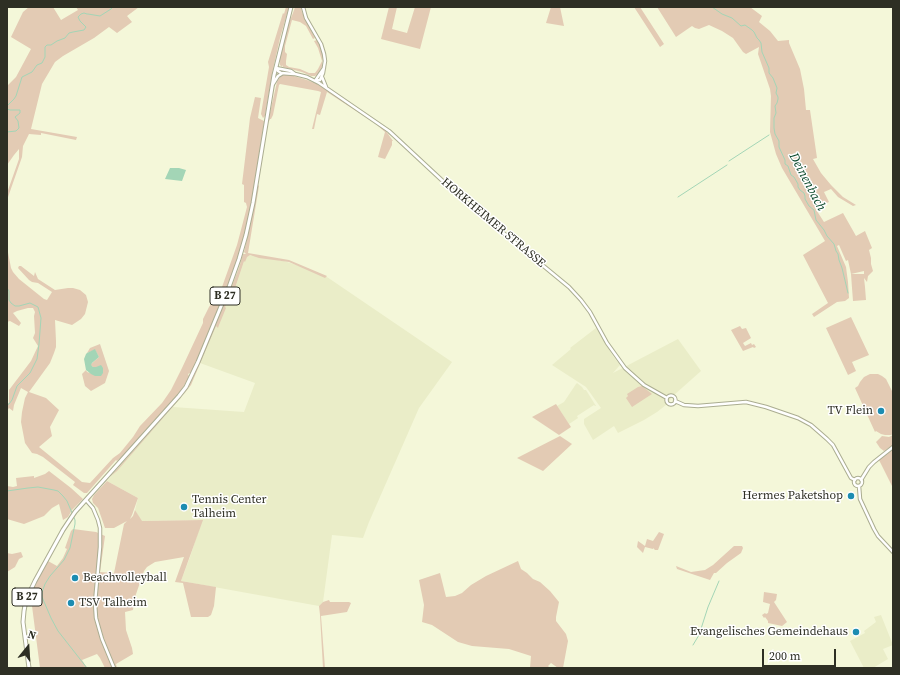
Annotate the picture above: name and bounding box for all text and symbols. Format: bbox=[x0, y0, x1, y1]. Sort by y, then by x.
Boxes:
water label: Deinenbach bbox=[785, 150, 829, 214]
street label: HORKHEIMER STRASSE bbox=[438, 175, 548, 271]
road number: B 27 bbox=[210, 287, 240, 305]
place label: TV Flein bbox=[827, 404, 873, 418]
marker: TV Flein bbox=[876, 406, 886, 416]
place label: Hermes Paketshop bbox=[742, 489, 843, 503]
marker: Hermes Paketshop bbox=[846, 491, 856, 501]
place label: Tennis Center Talheim bbox=[192, 493, 267, 521]
marker: Tennis Center Talheim bbox=[179, 502, 189, 512]
place label: Beachvolleyball bbox=[83, 571, 167, 585]
marker: Beachvolleyball bbox=[70, 573, 80, 583]
road number: B 27 bbox=[12, 588, 42, 606]
place label: TSV Talheim bbox=[79, 596, 147, 610]
marker: TSV Talheim bbox=[66, 598, 76, 608]
place label: Evangelisches Gemeindehaus bbox=[690, 625, 848, 639]
north arrow bbox=[8, 627, 48, 667]
text: N bbox=[26, 627, 38, 643]
marker: Evangelisches Gemeindehaus bbox=[851, 627, 861, 637]
scale bar bbox=[764, 641, 838, 667]
text: 200 m bbox=[769, 648, 801, 664]

